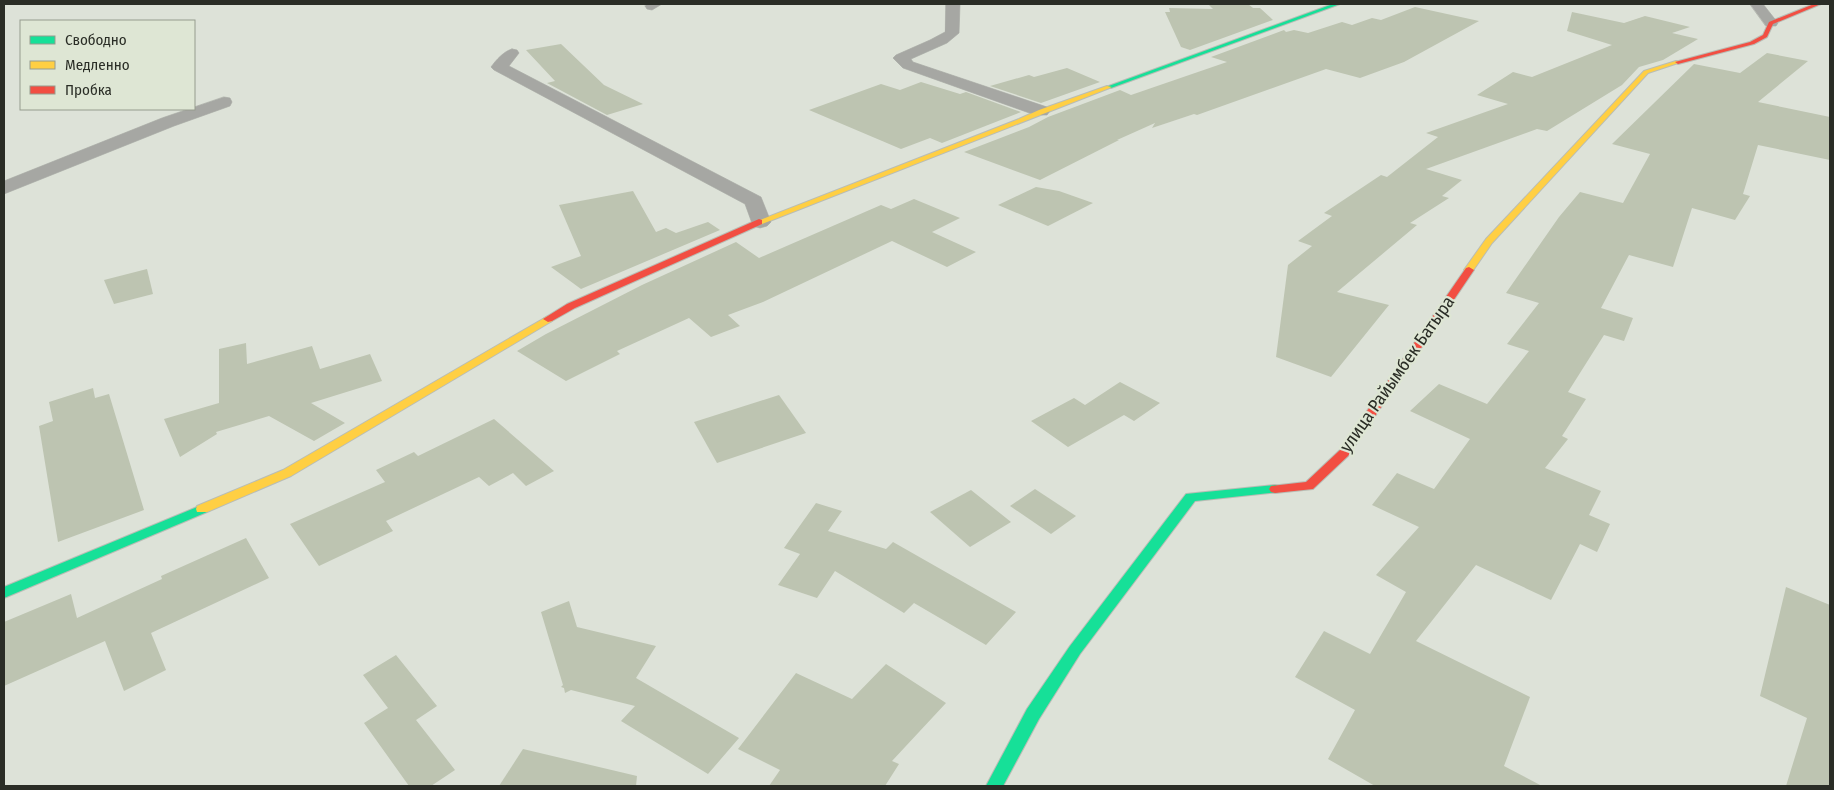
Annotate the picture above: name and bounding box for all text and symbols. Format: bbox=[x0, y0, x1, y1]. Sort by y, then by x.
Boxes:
legend bbox=[20, 20, 195, 110]
text: Свободно bbox=[65, 31, 127, 49]
text: Медленно bbox=[65, 56, 130, 74]
text: Пробка bbox=[65, 81, 112, 99]
street label: улица Райымбек Батыра bbox=[1335, 292, 1459, 456]

